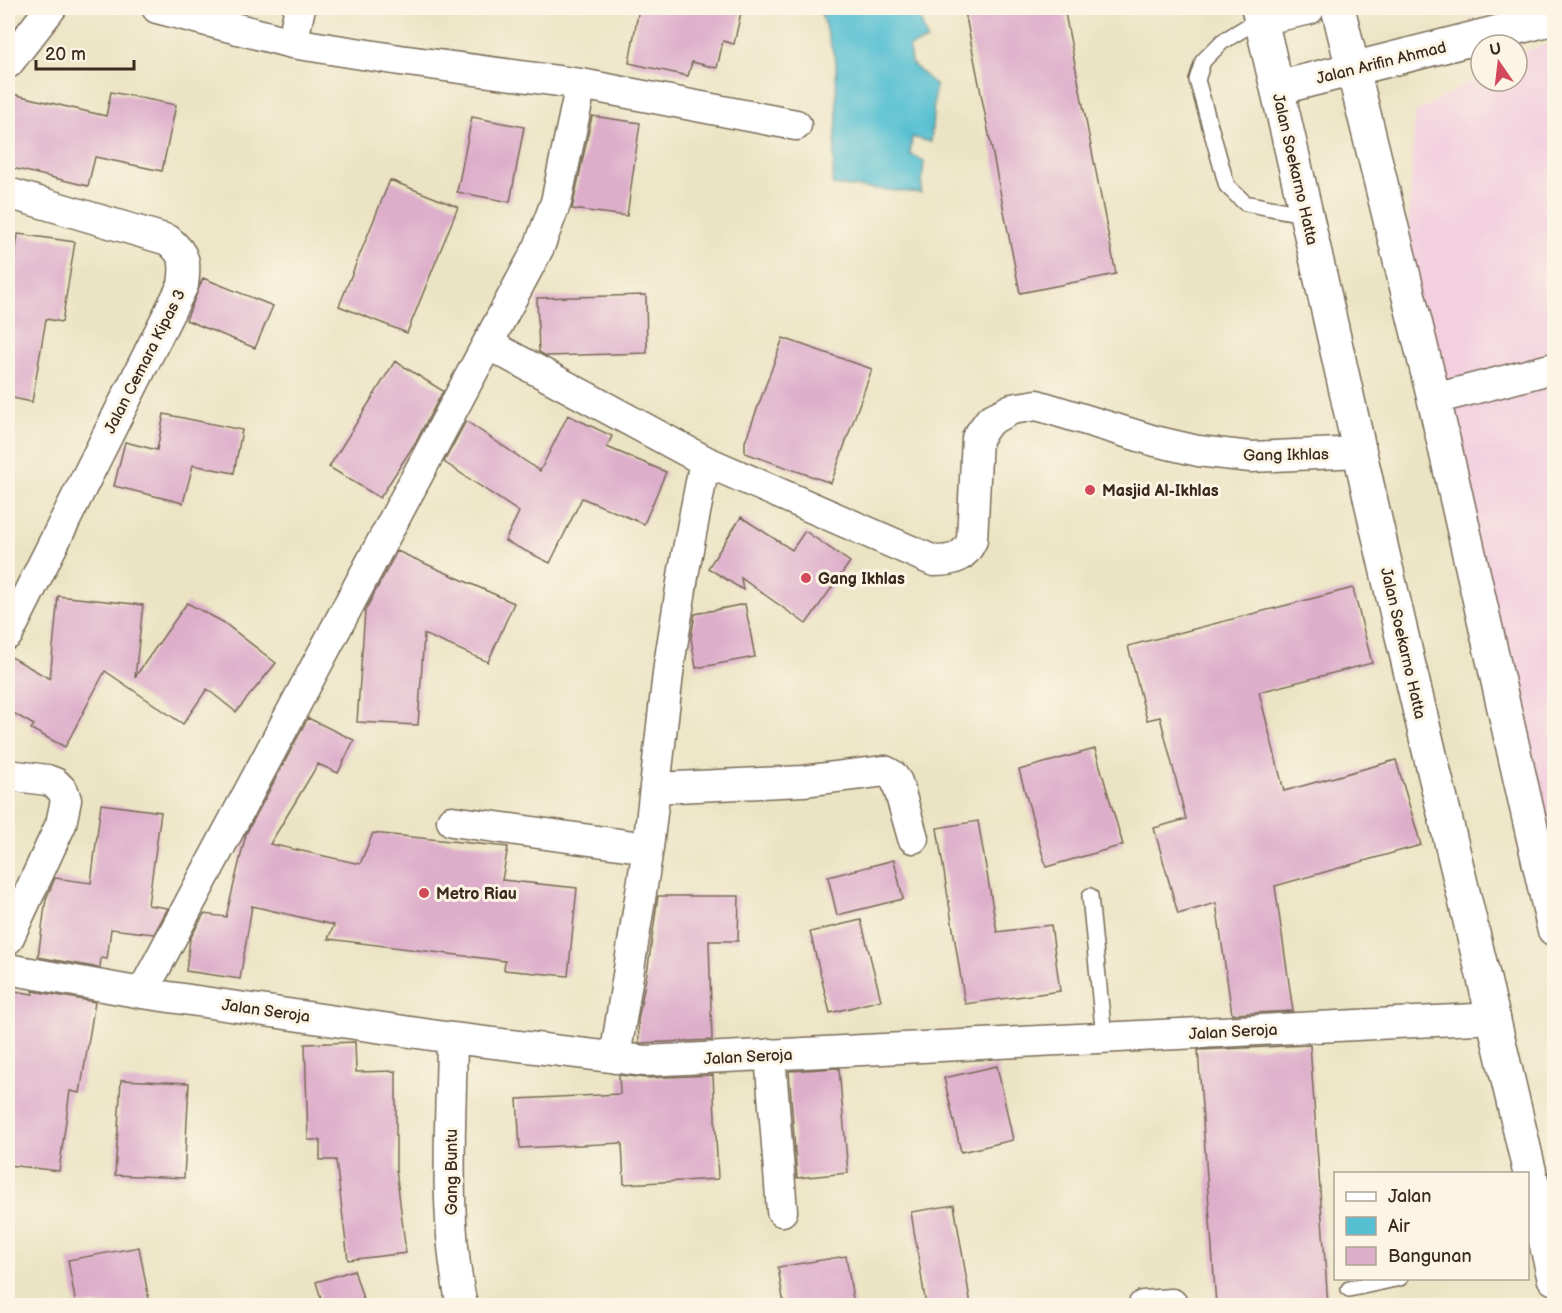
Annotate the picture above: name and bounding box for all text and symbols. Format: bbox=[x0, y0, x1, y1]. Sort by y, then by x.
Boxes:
scale bar bbox=[36, 33, 134, 71]
north arrow bbox=[1469, 33, 1529, 93]
street label: Jalan Arifin Ahmad bbox=[1314, 38, 1448, 89]
text: U bbox=[1488, 39, 1504, 60]
text: 20 m bbox=[45, 44, 86, 65]
street label: Jalan Soekarno Hatta bbox=[1268, 92, 1321, 247]
street label: Jalan Cemara Kipas 3 bbox=[101, 286, 190, 437]
street label: Gang Ikhlas bbox=[1243, 445, 1329, 466]
place label: Masjid Al-Ikhlas bbox=[1102, 482, 1219, 501]
marker: Masjid Al-Ikhlas bbox=[1083, 483, 1097, 497]
street label: Jalan Soekarno Hatta bbox=[1376, 566, 1429, 721]
place label: Gang Ikhlas bbox=[818, 570, 905, 589]
marker: Gang Ikhlas bbox=[799, 571, 813, 585]
place label: Metro Riau bbox=[436, 885, 517, 904]
marker: Metro Riau bbox=[417, 886, 431, 900]
street label: Jalan Seroja bbox=[220, 996, 311, 1027]
street label: Jalan Seroja bbox=[1188, 1021, 1278, 1044]
street label: Jalan Seroja bbox=[703, 1046, 793, 1069]
street label: Gang Buntu bbox=[443, 1129, 462, 1215]
legend bbox=[1334, 1172, 1529, 1280]
text: Jalan bbox=[1388, 1186, 1431, 1207]
text: Air bbox=[1388, 1216, 1410, 1237]
text: Bangunan bbox=[1388, 1246, 1472, 1267]

